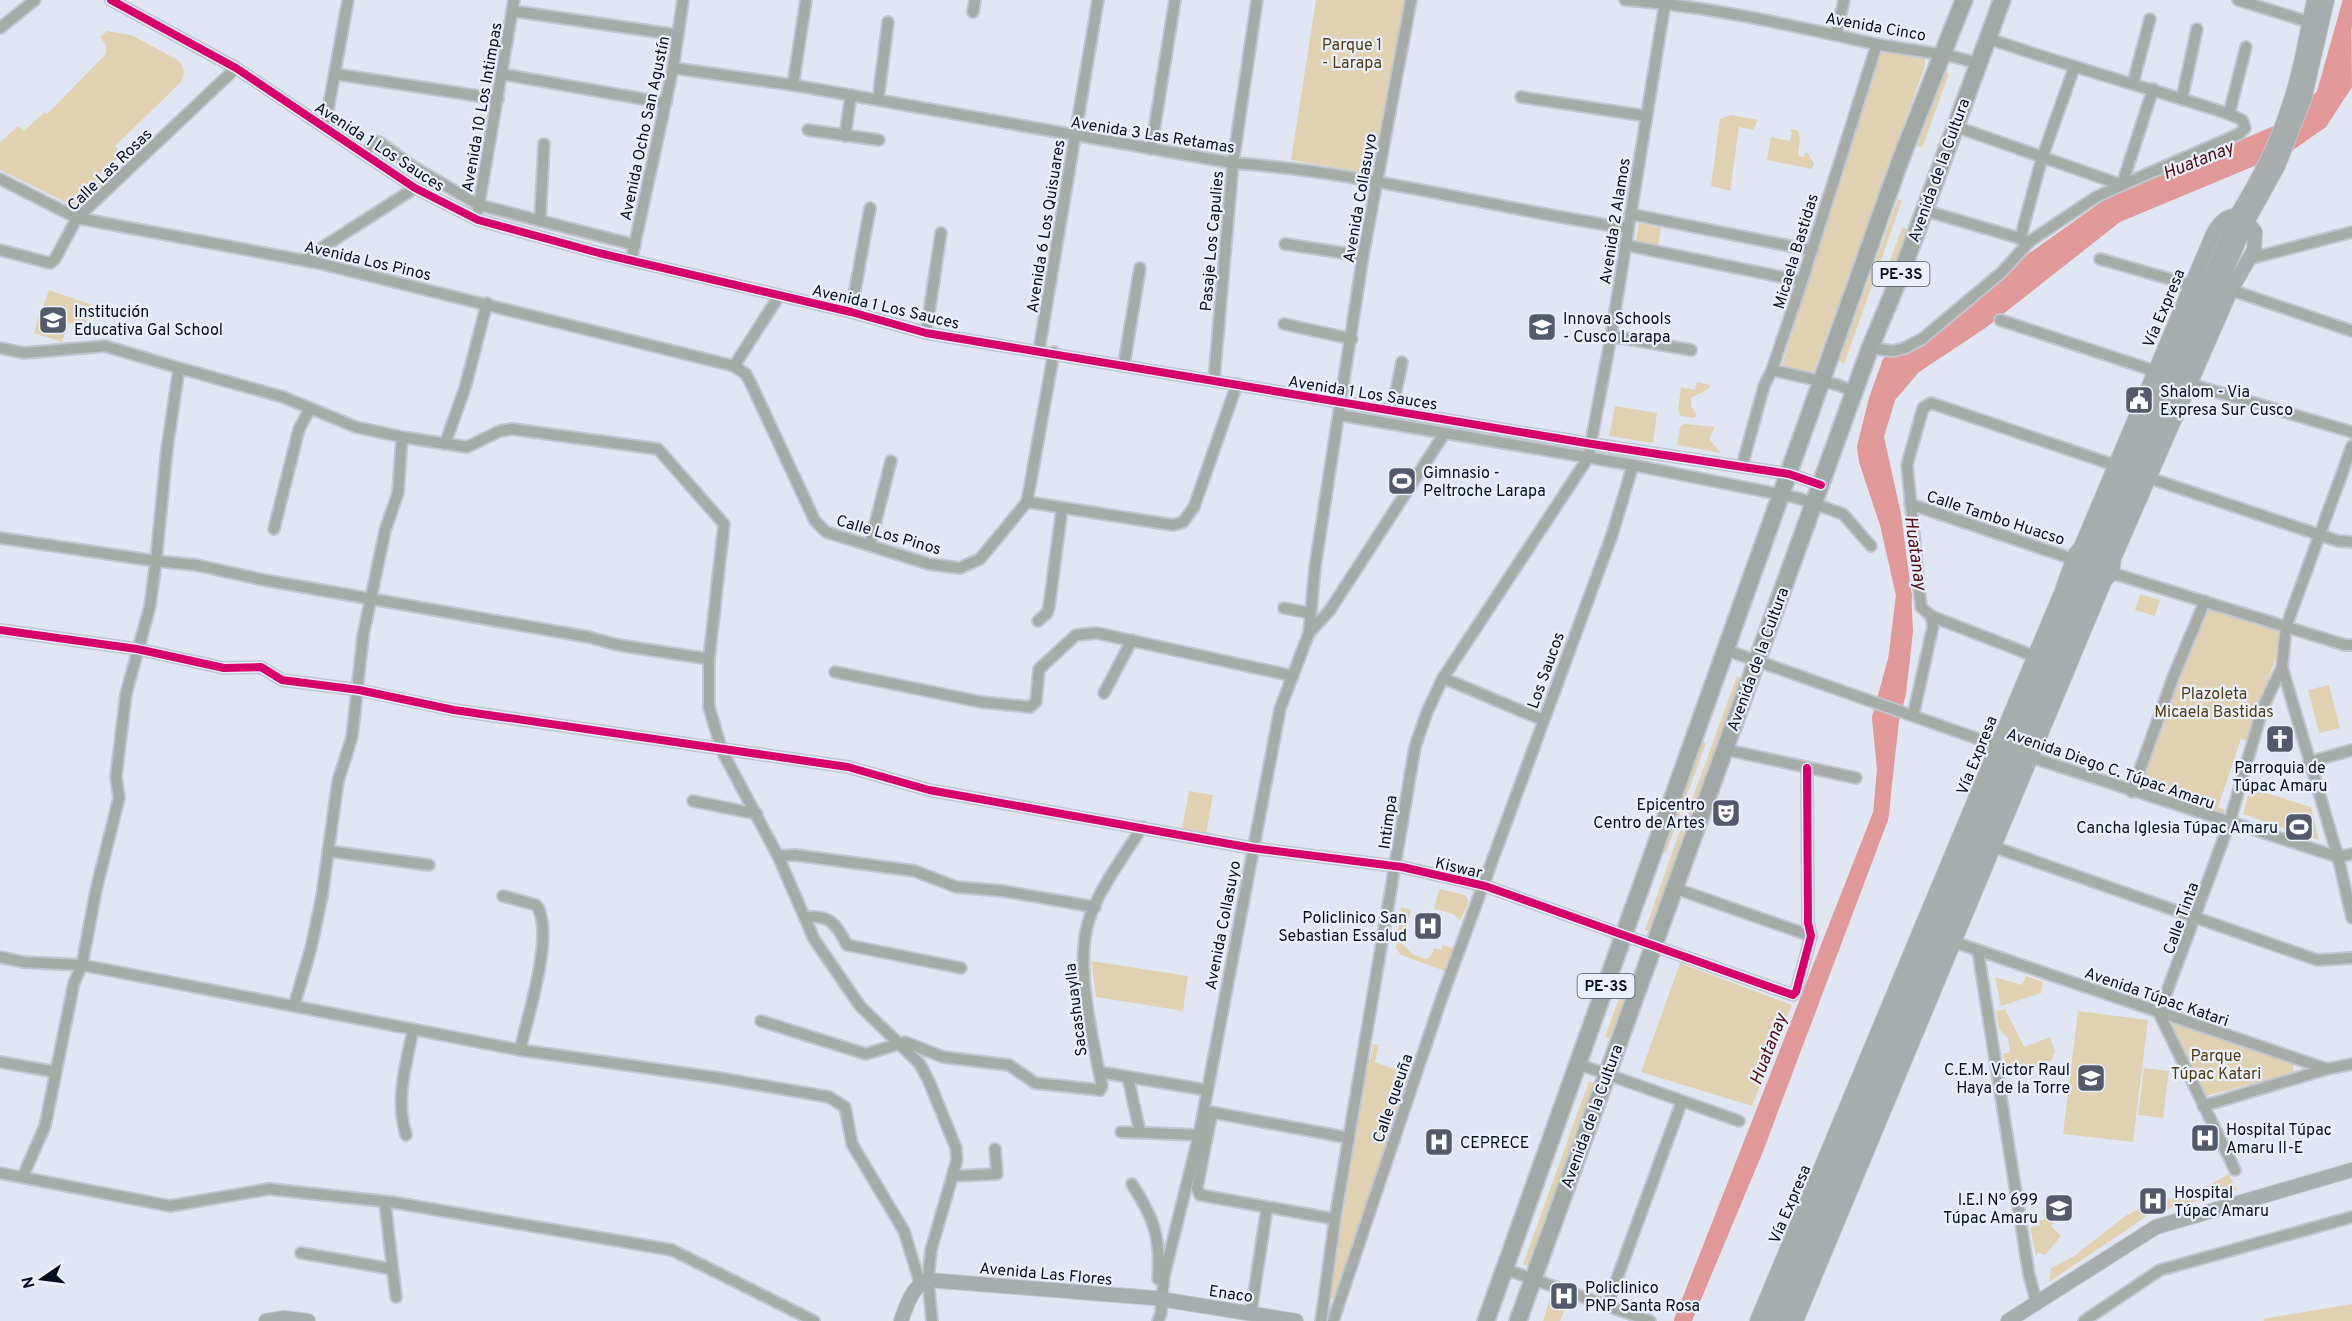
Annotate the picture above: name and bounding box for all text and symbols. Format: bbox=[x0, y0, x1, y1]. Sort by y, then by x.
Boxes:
street label: Avenida Cinco bbox=[1824, 9, 1928, 47]
street label: Avenida 10 Los Intimpas bbox=[458, 21, 508, 194]
street label: Avenida Ocho San Agustín bbox=[617, 34, 675, 223]
park label: Parque 1 - Larapa bbox=[1322, 36, 1382, 74]
street label: Avenida de la Cultura bbox=[1905, 96, 1975, 245]
street label: Avenida 1 Los Sauces bbox=[310, 98, 448, 197]
street label: Avenida 3 Las Retamas bbox=[1069, 113, 1236, 159]
street label: Calle Las Rosas bbox=[64, 125, 157, 216]
street label: Avenida Collasuyo bbox=[1340, 132, 1382, 265]
water label: Huatanay bbox=[2160, 136, 2239, 186]
street label: Avenida 6 Los Quisuares bbox=[1023, 138, 1071, 314]
street label: Avenida 2 Alamos bbox=[1596, 157, 1636, 286]
street label: Pasaje Los Capulies bbox=[1197, 170, 1229, 312]
street label: Micaela Bastidas bbox=[1770, 192, 1824, 312]
street label: Avenida Los Pinos bbox=[302, 238, 433, 286]
road number: PE-3S bbox=[1872, 262, 1930, 286]
street label: Vía Expresa bbox=[2139, 266, 2190, 351]
street label: Avenida 1 Los Sauces bbox=[810, 281, 961, 335]
place label: Institución Educativa Gal School bbox=[74, 303, 223, 341]
school or university icon: Institución Educativa Gal School bbox=[37, 304, 69, 336]
place label: Innova Schools - Cusco Larapa bbox=[1563, 310, 1671, 348]
school or university icon: Innova Schools - Cusco Larapa bbox=[1526, 311, 1558, 343]
street label: Avenida 1 Los Sauces bbox=[1287, 372, 1439, 416]
place label: Shalom - Via Expresa Sur Cusco bbox=[2160, 383, 2293, 421]
public building icon: Shalom - Via Expresa Sur Cusco bbox=[2123, 384, 2155, 416]
place label: Gimnasio - Peltroche Larapa bbox=[1423, 464, 1546, 502]
sports icon: Gimnasio - Peltroche Larapa bbox=[1386, 465, 1418, 497]
street label: Calle Tambo Huacso bbox=[1924, 487, 2067, 551]
street label: Calle Los Pinos bbox=[834, 511, 943, 560]
water label: Huatanay bbox=[1898, 515, 1931, 593]
street label: Avenida de la Cultura bbox=[1724, 585, 1794, 734]
street label: Los Saucos bbox=[1524, 630, 1570, 712]
park label: Plazoleta Micaela Bastidas bbox=[2154, 685, 2274, 723]
street label: Vía Expresa bbox=[1953, 713, 2003, 798]
church icon: Parroquia de Túpac Amaru bbox=[2264, 723, 2296, 755]
street label: Avenida Diego C. Túpac Amaru bbox=[2004, 725, 2217, 815]
place label: Parroquia de Túpac Amaru bbox=[2233, 759, 2327, 797]
street label: Intimpa bbox=[1375, 794, 1403, 851]
place label: Epicentro Centro de Artes bbox=[1593, 796, 1705, 834]
theatre icon: Epicentro Centro de Artes bbox=[1710, 797, 1742, 829]
sports icon: Cancha Iglesia Túpac Amaru bbox=[2283, 811, 2315, 843]
place label: Cancha Iglesia Túpac Amaru bbox=[2076, 819, 2278, 839]
street label: Kiswar bbox=[1433, 854, 1484, 884]
street label: Avenida Collasuyo bbox=[1202, 859, 1246, 992]
street label: Calle Tinta bbox=[2160, 880, 2204, 958]
place label: Policlinico San Sebastian Essalud bbox=[1278, 909, 1407, 947]
hospital icon: Policlinico San Sebastian Essalud bbox=[1412, 910, 1444, 942]
street label: Sacashuaylla bbox=[1061, 962, 1093, 1058]
street label: Avenida Túpac Katari bbox=[2082, 964, 2231, 1032]
road number: PE-3S bbox=[1578, 974, 1634, 998]
water label: Huatanay bbox=[1745, 1009, 1794, 1088]
street label: Avenida de la Cultura bbox=[1558, 1042, 1628, 1191]
park label: Parque Túpac Katari bbox=[2171, 1047, 2261, 1085]
street label: Calle queuña bbox=[1369, 1052, 1418, 1146]
place label: C.E.M. Victor Raul Haya de la Torre bbox=[1944, 1061, 2070, 1099]
school or university icon: C.E.M. Victor Raul Haya de la Torre bbox=[2075, 1062, 2107, 1094]
place label: Hospital Túpac Amaru II-E bbox=[2226, 1121, 2332, 1159]
hospital icon: Hospital Túpac Amaru II-E bbox=[2189, 1122, 2221, 1154]
hospital icon: CEPRECE bbox=[1423, 1126, 1455, 1158]
place label: CEPRECE bbox=[1460, 1134, 1529, 1154]
street label: Vía Expresa bbox=[1765, 1162, 1816, 1247]
place label: Hospital Túpac Amaru bbox=[2174, 1184, 2269, 1222]
hospital icon: Hospital Túpac Amaru bbox=[2137, 1185, 2169, 1217]
place label: I.E.I Nº 699 Túpac Amaru bbox=[1943, 1191, 2038, 1229]
school or university icon: I.E.I Nº 699 Túpac Amaru bbox=[2043, 1192, 2075, 1224]
north arrow bbox=[12, 1249, 72, 1309]
street label: Avenida Las Flores bbox=[978, 1259, 1113, 1291]
text: N bbox=[18, 1274, 40, 1290]
place label: Policlinico PNP Santa Rosa bbox=[1585, 1279, 1700, 1317]
hospital icon: Policlinico PNP Santa Rosa bbox=[1548, 1280, 1580, 1312]
street label: Enaco bbox=[1207, 1282, 1254, 1308]

